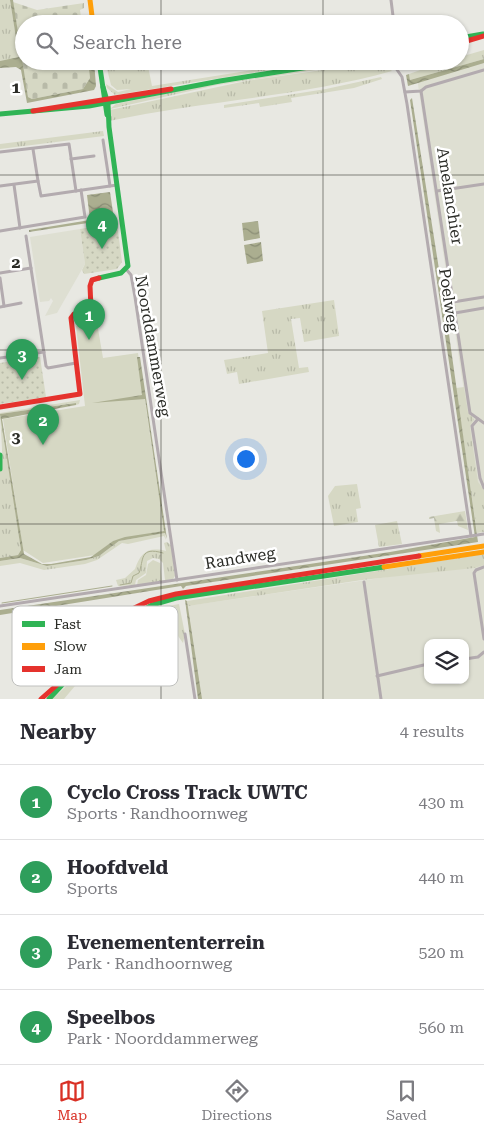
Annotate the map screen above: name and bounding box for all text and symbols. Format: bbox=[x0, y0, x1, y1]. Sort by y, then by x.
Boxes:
search box bbox=[15, 15, 469, 70]
icon: search bbox=[33, 29, 61, 57]
text: Search here bbox=[73, 31, 182, 54]
text: 1 bbox=[12, 78, 21, 97]
street label: Amelanchier bbox=[433, 146, 467, 246]
pin: 4 bbox=[86, 208, 118, 249]
text: 2 bbox=[12, 253, 21, 272]
street label: Poelweg bbox=[435, 267, 463, 334]
street label: Noorddammerweg bbox=[131, 274, 175, 419]
pin: 1 bbox=[73, 299, 105, 340]
pin: 3 bbox=[6, 339, 38, 380]
pin: 2 bbox=[27, 404, 59, 445]
text: 3 bbox=[12, 428, 21, 447]
your location bbox=[233, 446, 259, 472]
street label: Randweg bbox=[203, 543, 277, 573]
legend bbox=[12, 606, 178, 686]
text: Fast bbox=[54, 616, 81, 632]
text: Slow bbox=[54, 638, 87, 654]
map controls bbox=[424, 639, 469, 684]
button: layers bbox=[424, 639, 469, 684]
text: Jam bbox=[54, 661, 82, 677]
text: Nearby bbox=[20, 720, 96, 744]
text: 4 results bbox=[400, 722, 464, 741]
text: Cyclo Cross Track UWTC bbox=[67, 781, 308, 804]
text: 1 bbox=[32, 793, 40, 812]
text: 430 m bbox=[418, 793, 464, 812]
text: Sports · Randhoornweg bbox=[67, 804, 247, 823]
text: Hoofdveld bbox=[67, 856, 168, 879]
text: 2 bbox=[32, 868, 40, 887]
text: 440 m bbox=[418, 868, 464, 887]
text: Sports bbox=[67, 879, 118, 898]
text: Evenemententerrein bbox=[67, 931, 265, 954]
text: 3 bbox=[32, 943, 40, 962]
text: 520 m bbox=[418, 943, 464, 962]
text: Park · Randhoornweg bbox=[67, 954, 232, 973]
text: Speelbos bbox=[67, 1006, 155, 1029]
text: 4 bbox=[32, 1018, 40, 1037]
text: 560 m bbox=[418, 1018, 464, 1037]
text: Park · Noorddammerweg bbox=[67, 1029, 258, 1048]
tab: Map bbox=[57, 1077, 87, 1123]
tab: Directions bbox=[201, 1077, 272, 1123]
tab: Saved bbox=[386, 1077, 427, 1123]

